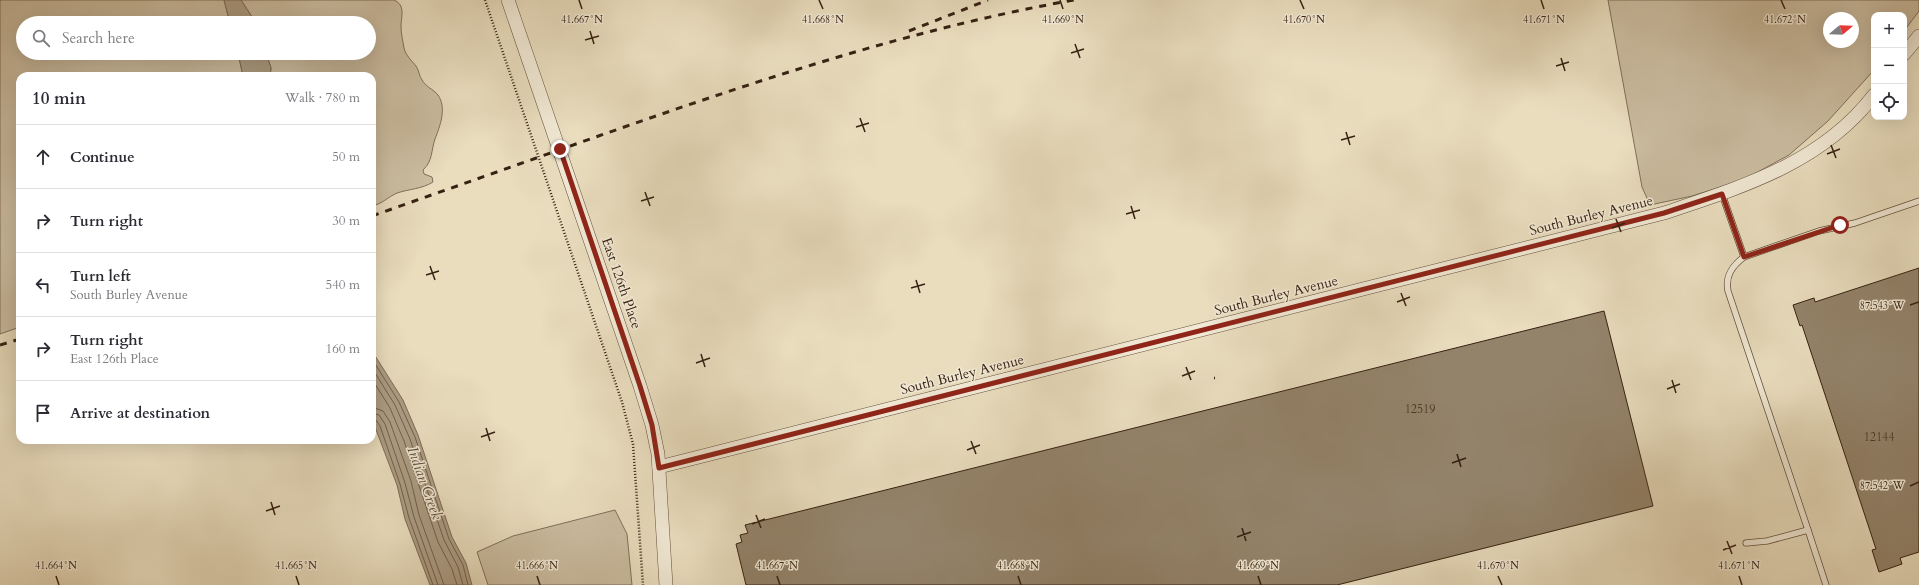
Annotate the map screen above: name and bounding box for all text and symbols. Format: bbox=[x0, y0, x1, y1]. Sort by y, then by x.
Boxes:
north arrow bbox=[1823, 12, 1859, 48]
map controls bbox=[1871, 12, 1907, 120]
button: + bbox=[1871, 12, 1907, 48]
text: 41.667°N bbox=[561, 13, 603, 27]
text: 41.668°N bbox=[802, 13, 844, 27]
text: 41.669°N bbox=[1042, 13, 1084, 27]
text: 41.670°N bbox=[1283, 13, 1325, 27]
text: 41.671°N bbox=[1523, 13, 1565, 27]
text: 41.672°N bbox=[1764, 13, 1806, 27]
search box bbox=[16, 16, 376, 60]
icon: search bbox=[30, 27, 52, 49]
text: Search here bbox=[62, 28, 135, 48]
button: − bbox=[1871, 48, 1907, 84]
button: locate bbox=[1871, 84, 1907, 120]
text: 10 min bbox=[32, 87, 86, 110]
text: Walk · 780 m bbox=[285, 89, 360, 107]
route end bbox=[551, 140, 569, 158]
icon: ahead bbox=[32, 146, 54, 168]
text: Continue bbox=[70, 147, 135, 167]
text: 50 m bbox=[332, 148, 360, 166]
street label: South Burley Avenue bbox=[1527, 191, 1655, 240]
icon: right bbox=[32, 210, 54, 232]
text: Turn right bbox=[70, 211, 143, 231]
text: 30 m bbox=[332, 212, 360, 230]
route start bbox=[1831, 216, 1849, 234]
street label: East 126th Place bbox=[597, 235, 646, 331]
text: Turn left bbox=[70, 266, 131, 286]
street label: South Burley Avenue bbox=[1212, 271, 1340, 320]
icon: left bbox=[32, 274, 54, 296]
text: 540 m bbox=[326, 276, 360, 294]
text: South Burley Avenue bbox=[70, 286, 188, 304]
text: 87.543°W bbox=[1860, 299, 1905, 313]
text: Turn right bbox=[70, 330, 143, 350]
icon: right bbox=[32, 338, 54, 360]
text: 160 m bbox=[326, 340, 360, 358]
text: East 126th Place bbox=[70, 350, 159, 368]
street label: South Burley Avenue bbox=[898, 350, 1026, 399]
house number: 12519 bbox=[1405, 401, 1435, 417]
icon: arrive bbox=[32, 402, 54, 424]
text: Arrive at destination bbox=[70, 403, 210, 423]
house number: 12144 bbox=[1864, 429, 1894, 445]
water label: Indian Creek bbox=[403, 444, 448, 523]
text: 87.542°W bbox=[1860, 479, 1905, 493]
text: 41.664°N bbox=[35, 559, 77, 573]
text: 41.665°N bbox=[275, 559, 317, 573]
text: 41.666°N bbox=[516, 559, 558, 573]
text: 41.667°N bbox=[756, 559, 798, 573]
text: 41.668°N bbox=[997, 559, 1039, 573]
text: 41.669°N bbox=[1237, 559, 1279, 573]
text: 41.670°N bbox=[1477, 559, 1519, 573]
text: 41.671°N bbox=[1718, 559, 1760, 573]

